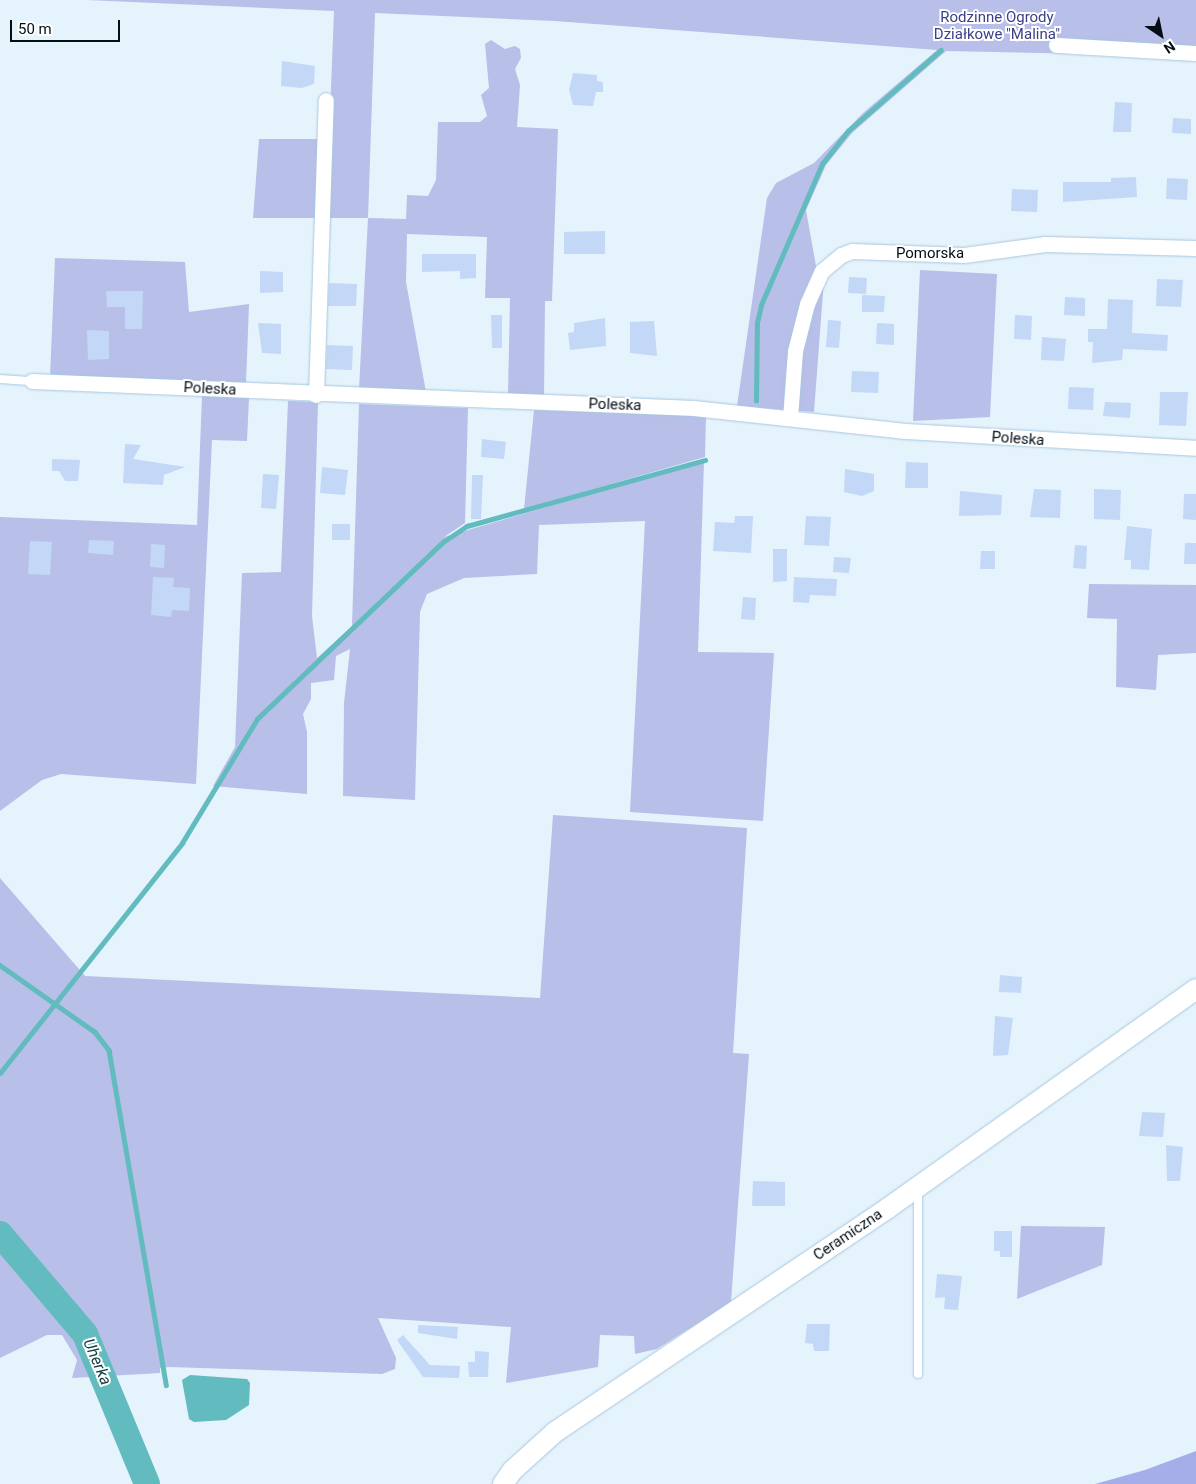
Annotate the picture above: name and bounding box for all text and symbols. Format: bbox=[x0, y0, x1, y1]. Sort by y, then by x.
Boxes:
park label: Rodzinne Ogrody Działkowe "Malina" bbox=[934, 8, 1060, 43]
scale bar bbox=[12, 10, 122, 42]
north arrow bbox=[1136, 10, 1186, 60]
text: 50 m bbox=[18, 20, 52, 38]
text: N bbox=[1161, 38, 1178, 57]
street label: Pomorska bbox=[896, 245, 964, 263]
street label: Poleska bbox=[183, 379, 237, 399]
street label: Poleska bbox=[588, 395, 642, 415]
street label: Poleska bbox=[991, 428, 1045, 450]
street label: Ceramiczna bbox=[810, 1205, 886, 1265]
water label: Uherka bbox=[79, 1336, 115, 1388]

